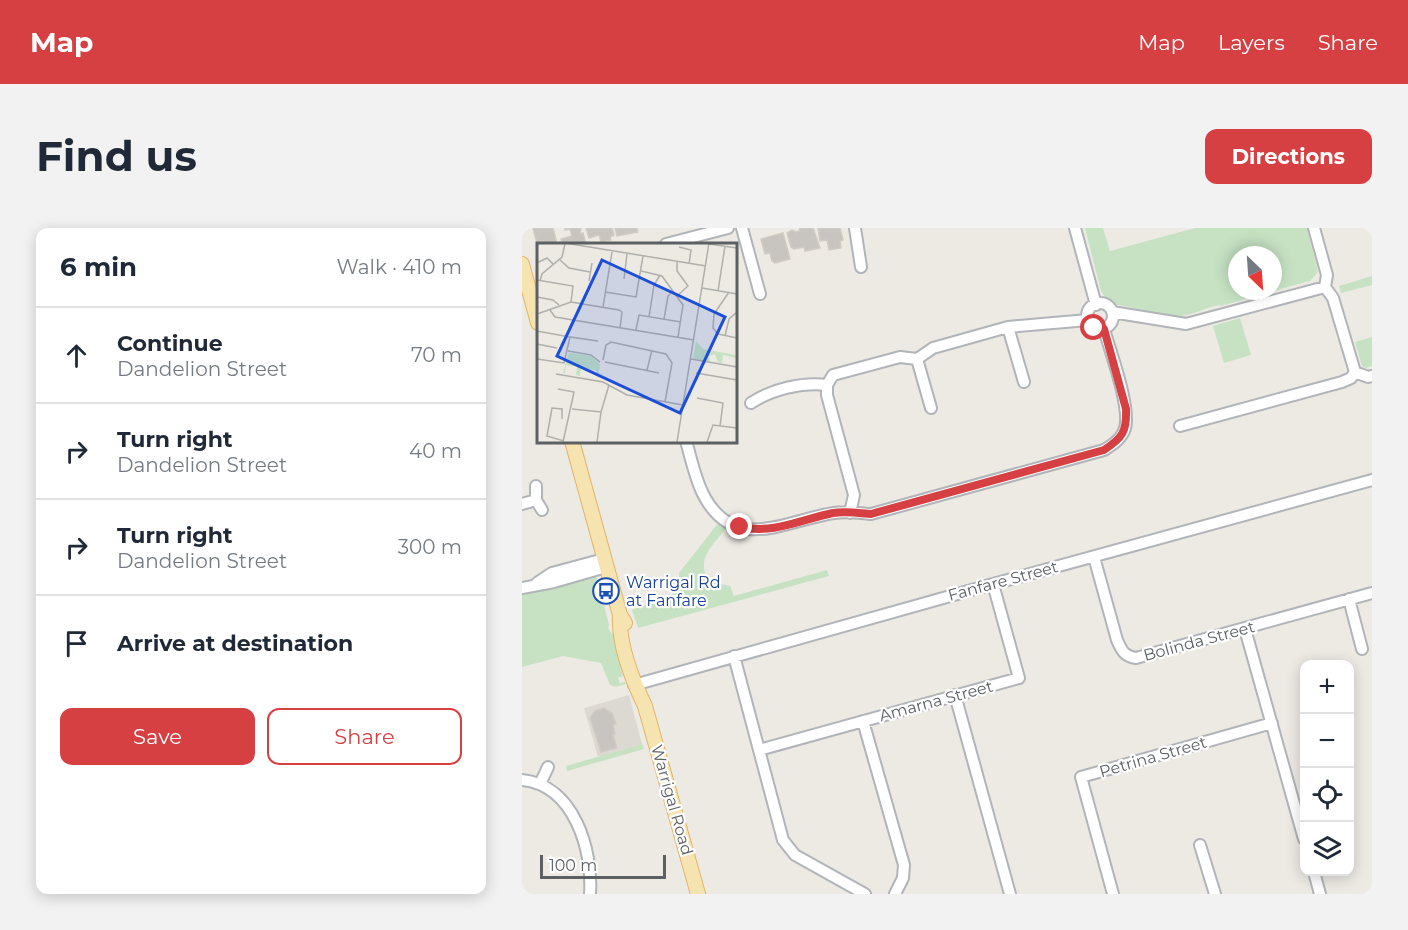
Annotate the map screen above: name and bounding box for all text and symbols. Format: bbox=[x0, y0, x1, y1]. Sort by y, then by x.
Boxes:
text: Map bbox=[30, 25, 93, 59]
text: Map bbox=[1138, 30, 1185, 55]
text: Layers bbox=[1218, 30, 1285, 55]
text: Share bbox=[1318, 30, 1378, 55]
button: Directions bbox=[1205, 129, 1372, 184]
text: Find us bbox=[36, 130, 197, 182]
inset map bbox=[537, 243, 736, 442]
north arrow bbox=[1228, 246, 1282, 300]
text: 6 min bbox=[60, 251, 137, 283]
text: Walk · 410 m bbox=[337, 255, 462, 279]
route start bbox=[1080, 314, 1106, 340]
text: Continue bbox=[117, 330, 223, 357]
icon: ahead bbox=[60, 339, 93, 372]
text: 70 m bbox=[411, 343, 462, 367]
text: Dandelion Street bbox=[117, 357, 287, 381]
text: Turn right bbox=[117, 426, 232, 453]
icon: right bbox=[60, 435, 93, 468]
text: 40 m bbox=[409, 439, 462, 463]
text: Dandelion Street bbox=[117, 453, 287, 477]
route end bbox=[726, 513, 752, 539]
text: Turn right bbox=[117, 522, 232, 549]
icon: right bbox=[60, 531, 93, 564]
text: 300 m bbox=[398, 535, 462, 559]
text: Dandelion Street bbox=[117, 549, 287, 573]
street label: Fanfare Street bbox=[946, 557, 1061, 605]
place label: Warrigal Rd at Fanfare bbox=[626, 573, 721, 610]
bus stop icon: Warrigal Rd at Fanfare bbox=[591, 576, 621, 606]
street label: Bolinda Street bbox=[1141, 617, 1257, 665]
icon: arrive bbox=[60, 627, 93, 660]
text: Arrive at destination bbox=[117, 630, 353, 657]
map controls bbox=[1300, 660, 1354, 876]
button: + bbox=[1300, 660, 1354, 714]
street label: Amarna Street bbox=[877, 677, 995, 725]
button: Save bbox=[60, 708, 255, 765]
button: Share bbox=[267, 708, 462, 765]
button: − bbox=[1300, 714, 1354, 768]
street label: Petrina Street bbox=[1097, 732, 1209, 781]
street label: Warrigal Road bbox=[647, 743, 697, 857]
button: locate bbox=[1300, 768, 1354, 822]
button: layers bbox=[1300, 822, 1354, 876]
scale bar bbox=[540, 852, 666, 880]
text: 100 m bbox=[549, 856, 597, 875]

